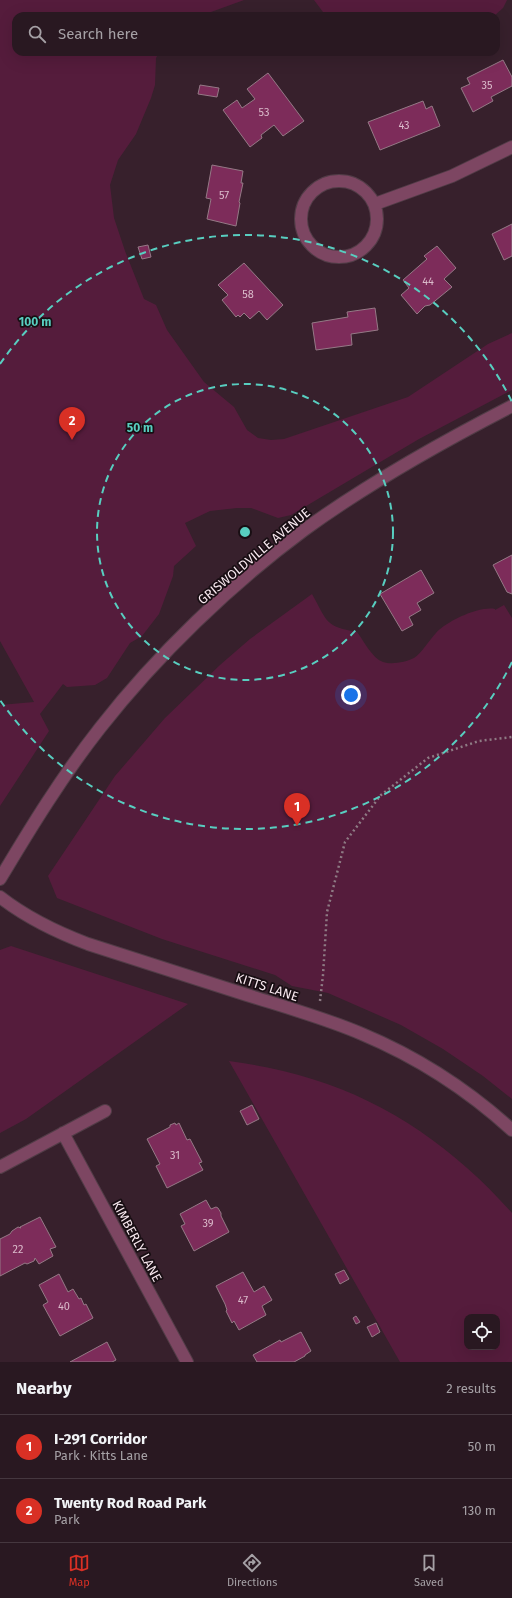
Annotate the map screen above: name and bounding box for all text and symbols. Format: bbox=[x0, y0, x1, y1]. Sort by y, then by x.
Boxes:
search box bbox=[12, 12, 500, 56]
icon: search bbox=[26, 23, 48, 45]
text: Search here bbox=[58, 25, 138, 43]
house number: 35 bbox=[482, 79, 493, 92]
house number: 53 bbox=[259, 106, 269, 119]
house number: 43 bbox=[398, 119, 410, 132]
house number: 57 bbox=[219, 189, 229, 202]
house number: 44 bbox=[422, 275, 434, 288]
house number: 58 bbox=[242, 288, 254, 301]
text: 100 m bbox=[19, 315, 51, 329]
pin: 2 bbox=[59, 407, 85, 440]
text: 50 m bbox=[127, 421, 153, 435]
street label: GRISWOLDVILLE AVENUE bbox=[195, 505, 313, 607]
centre of rings bbox=[238, 525, 252, 539]
your location bbox=[341, 685, 361, 705]
pin: 1 bbox=[284, 793, 310, 826]
street label: KITTS LANE bbox=[234, 970, 300, 1004]
house number: 31 bbox=[170, 1149, 180, 1162]
street label: KIMBERLY LANE bbox=[109, 1198, 165, 1284]
house number: 39 bbox=[202, 1217, 214, 1230]
house number: 22 bbox=[13, 1243, 23, 1256]
house number: 47 bbox=[238, 1294, 248, 1307]
house number: 40 bbox=[58, 1300, 70, 1313]
map controls bbox=[464, 1314, 500, 1350]
button: locate bbox=[464, 1314, 500, 1350]
text: Nearby bbox=[16, 1378, 71, 1399]
text: 2 results bbox=[446, 1381, 496, 1396]
text: I-291 Corridor bbox=[54, 1430, 147, 1448]
text: 1 bbox=[26, 1439, 32, 1454]
text: 50 m bbox=[468, 1439, 496, 1454]
text: Park · Kitts Lane bbox=[54, 1448, 148, 1463]
text: Twenty Rod Road Park bbox=[54, 1494, 206, 1512]
text: 2 bbox=[26, 1503, 32, 1518]
text: 130 m bbox=[462, 1503, 496, 1518]
text: Park bbox=[54, 1512, 80, 1527]
tab: Map bbox=[68, 1552, 90, 1589]
tab: Directions bbox=[227, 1552, 277, 1589]
tab: Saved bbox=[414, 1552, 444, 1589]

